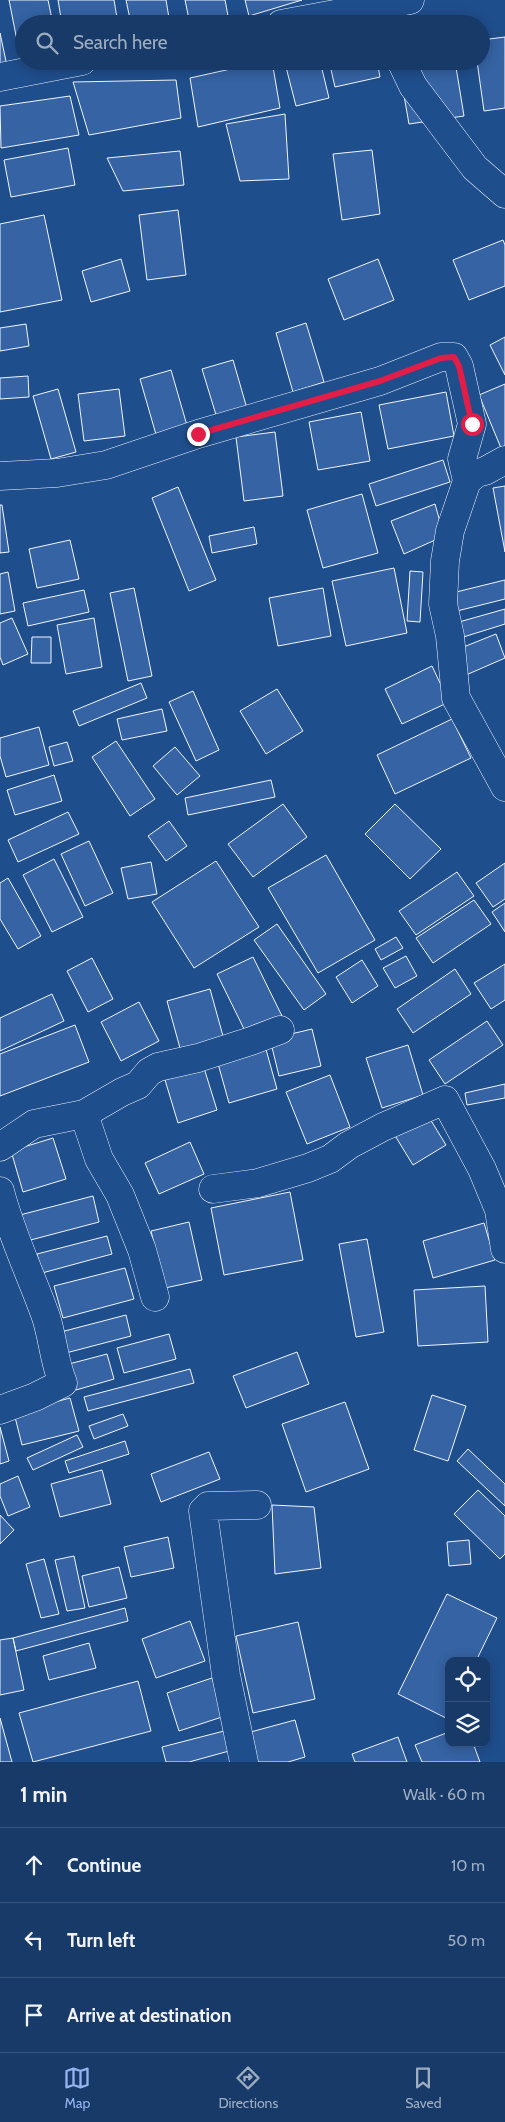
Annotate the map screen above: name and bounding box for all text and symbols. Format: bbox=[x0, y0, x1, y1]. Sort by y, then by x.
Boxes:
search box bbox=[15, 15, 490, 70]
icon: search bbox=[33, 29, 61, 57]
text: Search here bbox=[73, 31, 167, 54]
route start bbox=[461, 413, 484, 436]
route end bbox=[187, 423, 210, 446]
map controls bbox=[445, 1657, 490, 1747]
button: locate bbox=[445, 1657, 490, 1702]
button: layers bbox=[445, 1702, 490, 1747]
text: 1 min bbox=[20, 1782, 67, 1807]
text: Walk · 60 m bbox=[403, 1785, 485, 1804]
icon: ahead bbox=[20, 1851, 48, 1879]
text: Continue bbox=[67, 1854, 141, 1877]
text: 10 m bbox=[451, 1856, 485, 1875]
icon: left bbox=[20, 1926, 48, 1954]
text: Turn left bbox=[67, 1929, 135, 1952]
text: 50 m bbox=[448, 1931, 485, 1950]
icon: arrive bbox=[20, 2001, 48, 2029]
text: Arrive at destination bbox=[67, 2004, 231, 2027]
tab: Map bbox=[63, 2064, 91, 2112]
tab: Directions bbox=[218, 2064, 278, 2112]
tab: Saved bbox=[405, 2064, 442, 2112]

